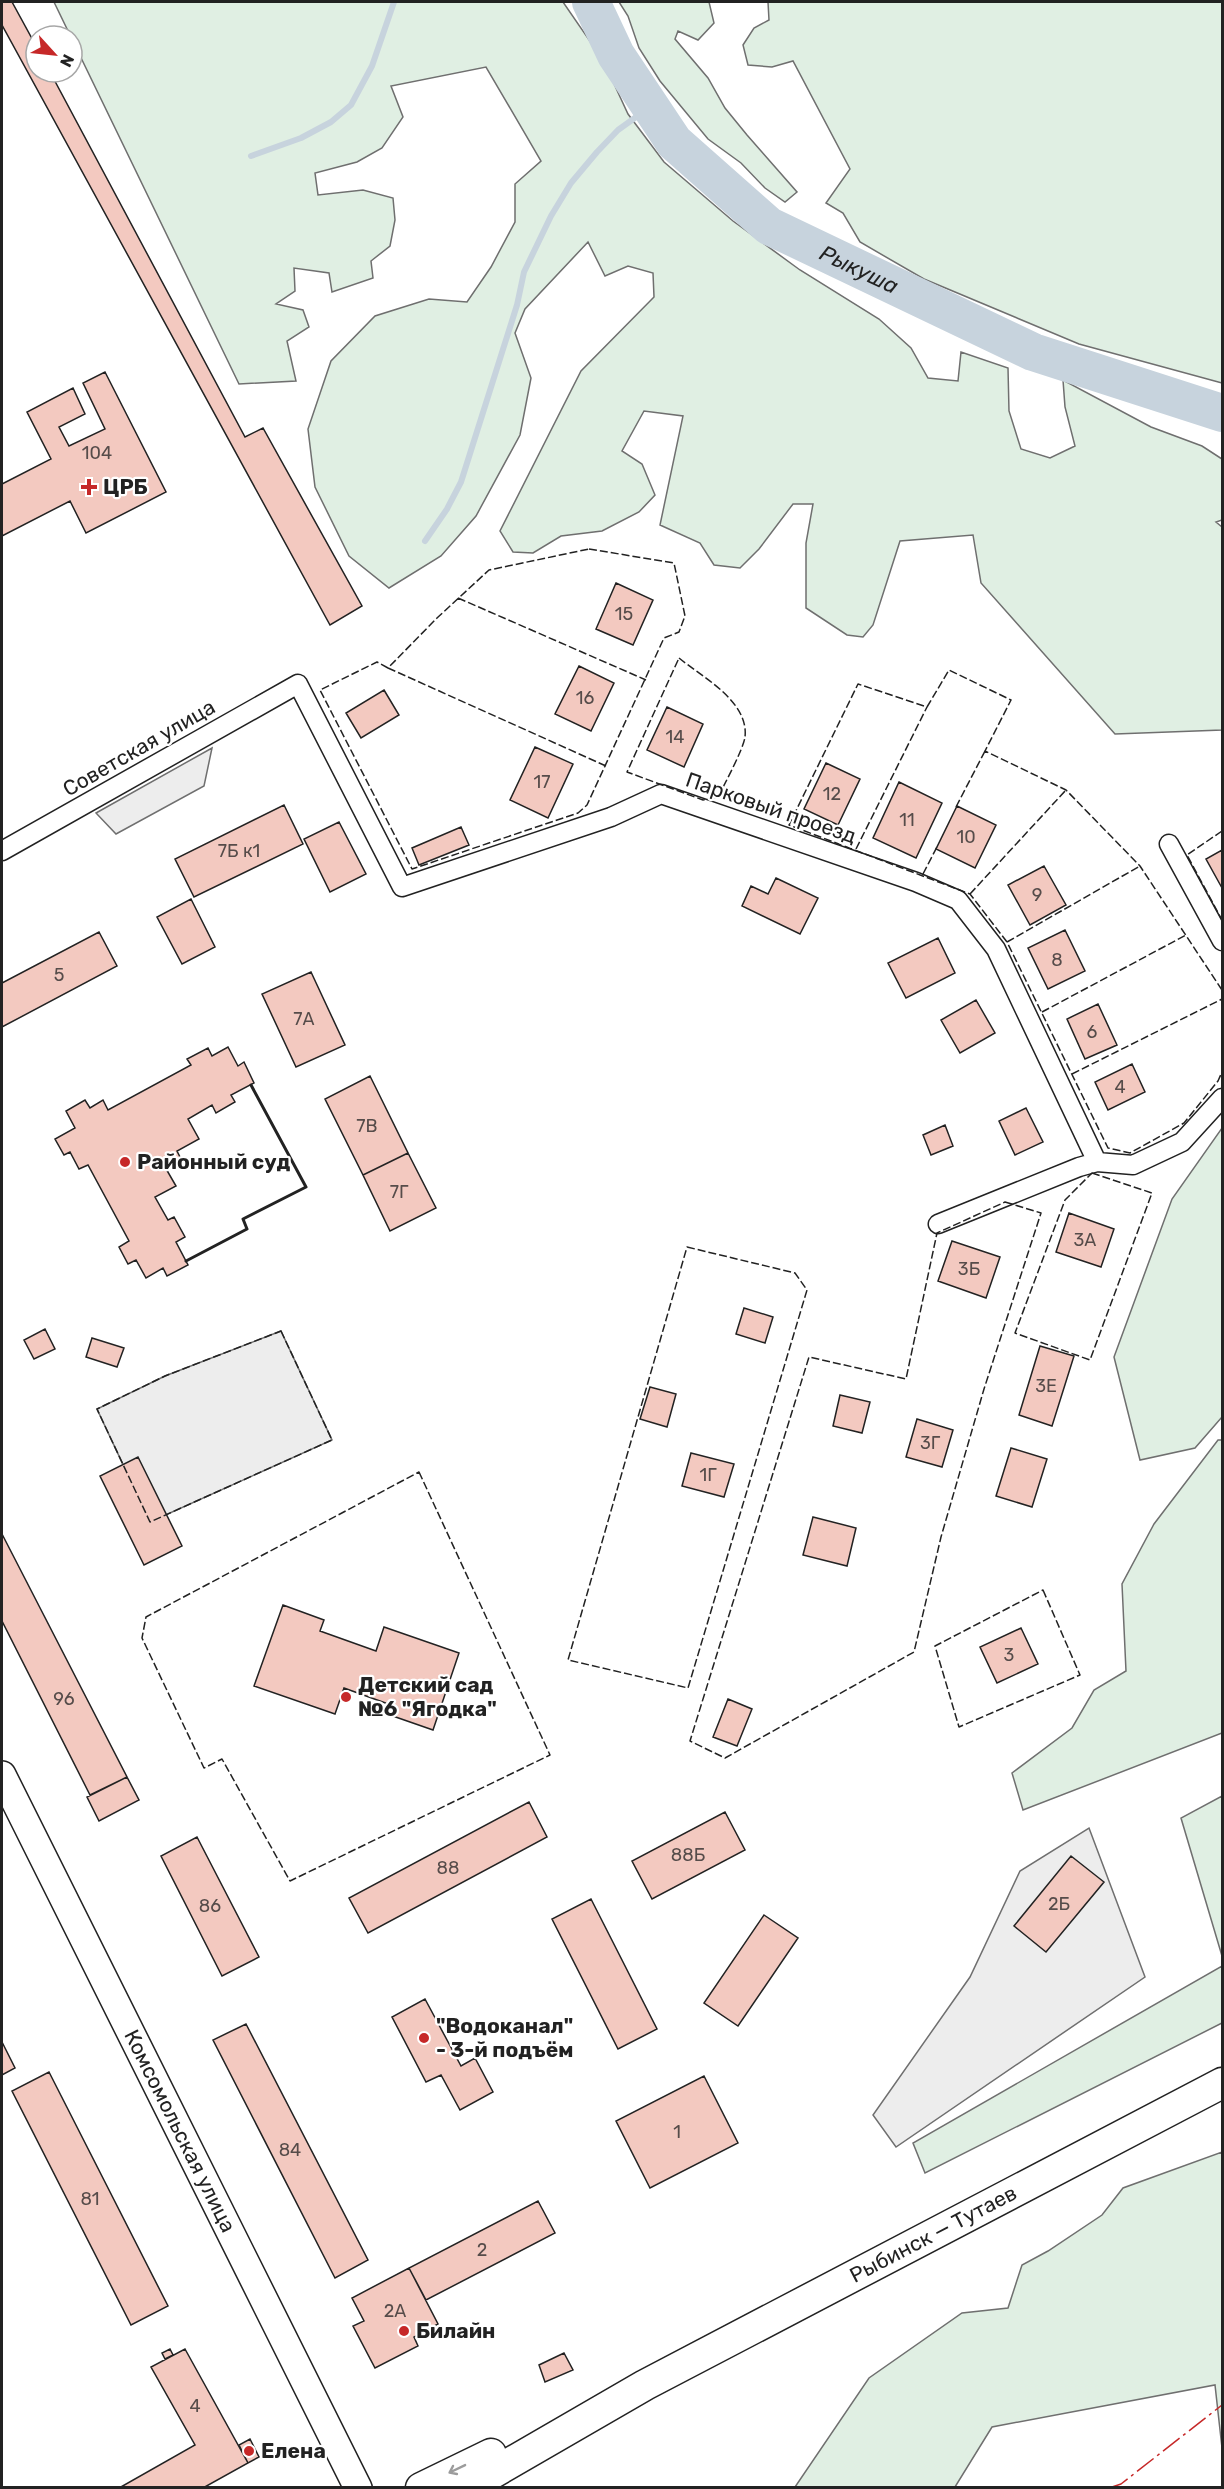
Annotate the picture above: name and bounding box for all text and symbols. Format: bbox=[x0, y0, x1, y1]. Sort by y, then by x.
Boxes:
north arrow bbox=[24, 24, 84, 84]
text: N bbox=[56, 51, 78, 70]
water label: Рыкуша bbox=[815, 239, 903, 300]
house number: 104 bbox=[82, 442, 112, 464]
place label: ЦРБ bbox=[103, 474, 148, 499]
marker: ЦРБ bbox=[80, 478, 98, 496]
house number: 15 bbox=[615, 603, 633, 625]
house number: 16 bbox=[576, 687, 594, 709]
street label: Советская улица bbox=[58, 694, 219, 801]
house number: 14 bbox=[666, 726, 684, 748]
street label: Парковый проезд bbox=[683, 767, 860, 848]
house number: 17 bbox=[534, 771, 550, 793]
house number: 12 bbox=[823, 783, 841, 805]
house number: 11 bbox=[899, 809, 915, 831]
house number: 10 bbox=[956, 826, 976, 848]
house number: 7Б к1 bbox=[218, 840, 260, 862]
house number: 9 bbox=[1032, 884, 1042, 906]
house number: 8 bbox=[1051, 949, 1063, 971]
house number: 5 bbox=[54, 964, 64, 986]
house number: 7А bbox=[293, 1008, 315, 1030]
house number: 6 bbox=[1087, 1021, 1098, 1043]
house number: 4 bbox=[1114, 1076, 1126, 1098]
house number: 7В bbox=[356, 1115, 378, 1137]
place label: Районный суд bbox=[137, 1149, 291, 1174]
marker: Районный суд bbox=[118, 1155, 132, 1169]
house number: 7Г bbox=[390, 1181, 409, 1203]
house number: 3А bbox=[1074, 1229, 1096, 1251]
house number: 3Б bbox=[958, 1258, 980, 1280]
house number: 3Е bbox=[1035, 1375, 1057, 1397]
house number: 3Г bbox=[920, 1432, 941, 1454]
house number: 1Г bbox=[699, 1464, 717, 1486]
house number: 3 bbox=[1004, 1644, 1014, 1666]
place label: Детский сад №6 "Ягодка" bbox=[358, 1672, 497, 1721]
house number: 96 bbox=[53, 1688, 75, 1710]
marker: Детский сад №6 "Ягодка" bbox=[339, 1690, 353, 1704]
house number: 88Б bbox=[671, 1844, 705, 1866]
house number: 88 bbox=[437, 1857, 459, 1879]
house number: 2Б bbox=[1048, 1893, 1070, 1915]
house number: 86 bbox=[199, 1895, 221, 1917]
place label: "Водоканал" - 3-й подъём bbox=[436, 2013, 573, 2062]
street label: Комсомольская улица bbox=[119, 2025, 241, 2236]
marker: "Водоканал" - 3-й подъём bbox=[417, 2031, 431, 2045]
house number: 1 bbox=[673, 2121, 681, 2143]
house number: 84 bbox=[279, 2139, 301, 2161]
street label: Рыбинск — Тутаев bbox=[845, 2180, 1021, 2288]
house number: 81 bbox=[80, 2188, 100, 2210]
house number: 2 bbox=[477, 2239, 487, 2261]
house number: 2А bbox=[384, 2300, 406, 2322]
place label: Билайн bbox=[416, 2318, 496, 2343]
marker: Билайн bbox=[397, 2324, 411, 2338]
house number: 4 bbox=[189, 2395, 201, 2417]
place label: Елена bbox=[261, 2438, 326, 2463]
marker: Елена bbox=[242, 2444, 256, 2458]
one-way arrow bbox=[449, 2464, 467, 2476]

